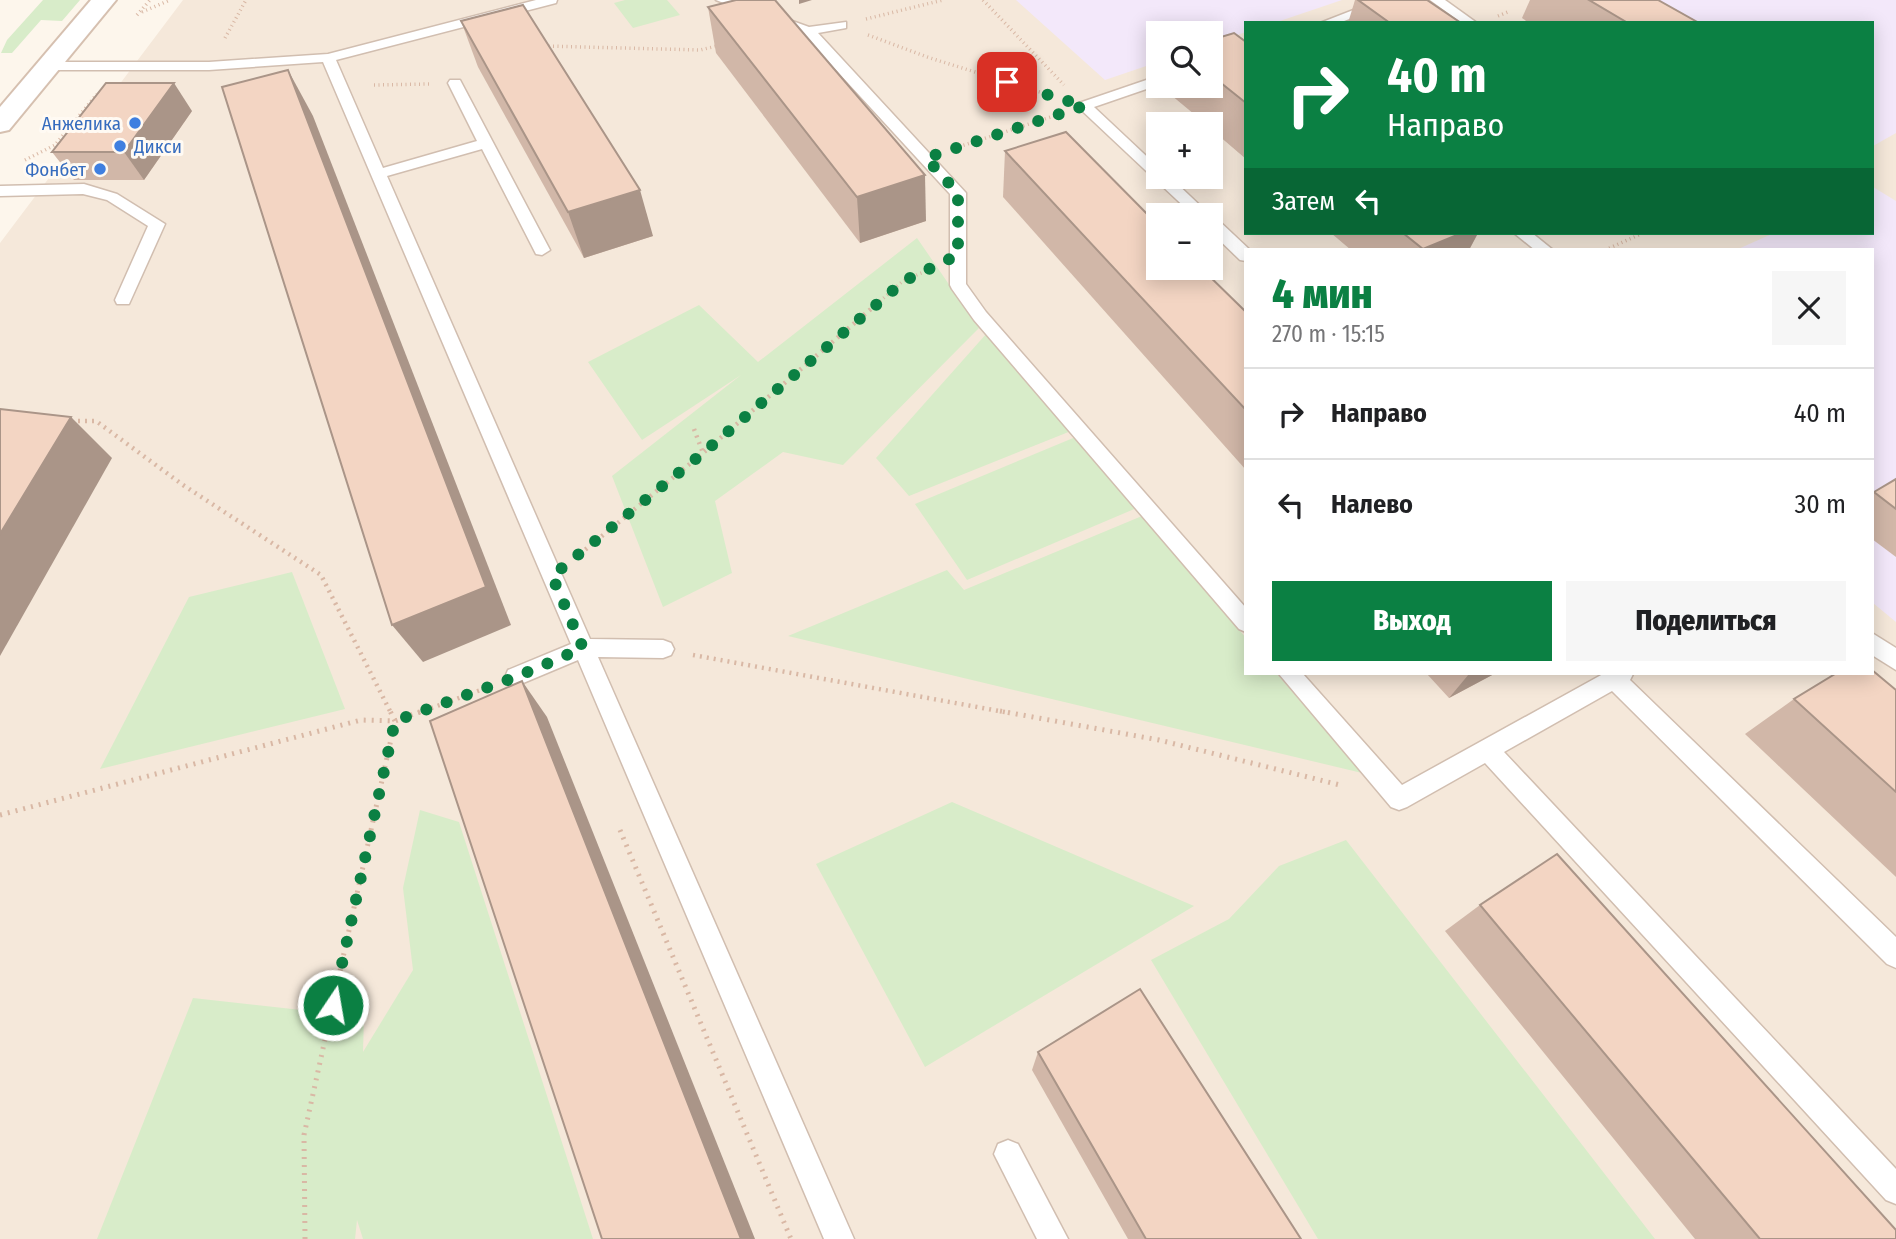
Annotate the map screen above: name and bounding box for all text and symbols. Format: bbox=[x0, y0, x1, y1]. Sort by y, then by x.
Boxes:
map controls bbox=[1146, 21, 1223, 280]
button: search bbox=[1146, 21, 1223, 98]
text: 40 m bbox=[1387, 46, 1487, 105]
icon: right bbox=[1272, 49, 1363, 140]
pin bbox=[977, 52, 1037, 112]
icon: arrive bbox=[988, 63, 1026, 101]
text: Направо bbox=[1387, 106, 1504, 144]
place label: Анжелика bbox=[42, 112, 121, 135]
button: + bbox=[1146, 112, 1223, 189]
marker: Анжелика bbox=[127, 115, 143, 131]
place label: Дикси bbox=[133, 135, 182, 158]
marker: Дикси bbox=[112, 138, 128, 154]
place label: Фонбет bbox=[25, 158, 86, 181]
marker: Фонбет bbox=[92, 161, 108, 177]
icon: left bbox=[1349, 182, 1387, 220]
text: Затем bbox=[1272, 186, 1335, 217]
button: − bbox=[1146, 203, 1223, 280]
text: 4 мин bbox=[1272, 269, 1373, 319]
button: close bbox=[1772, 271, 1846, 345]
text: 270 m · 15:15 bbox=[1272, 320, 1385, 348]
icon: right bbox=[1272, 395, 1310, 433]
text: Направо bbox=[1331, 398, 1427, 429]
text: 40 m bbox=[1794, 398, 1846, 429]
icon: left bbox=[1272, 486, 1310, 524]
text: Налево bbox=[1331, 489, 1413, 520]
text: 30 m bbox=[1795, 489, 1846, 520]
button: Выход bbox=[1272, 581, 1552, 661]
button: Поделиться bbox=[1566, 581, 1846, 661]
position arrow bbox=[296, 968, 370, 1042]

